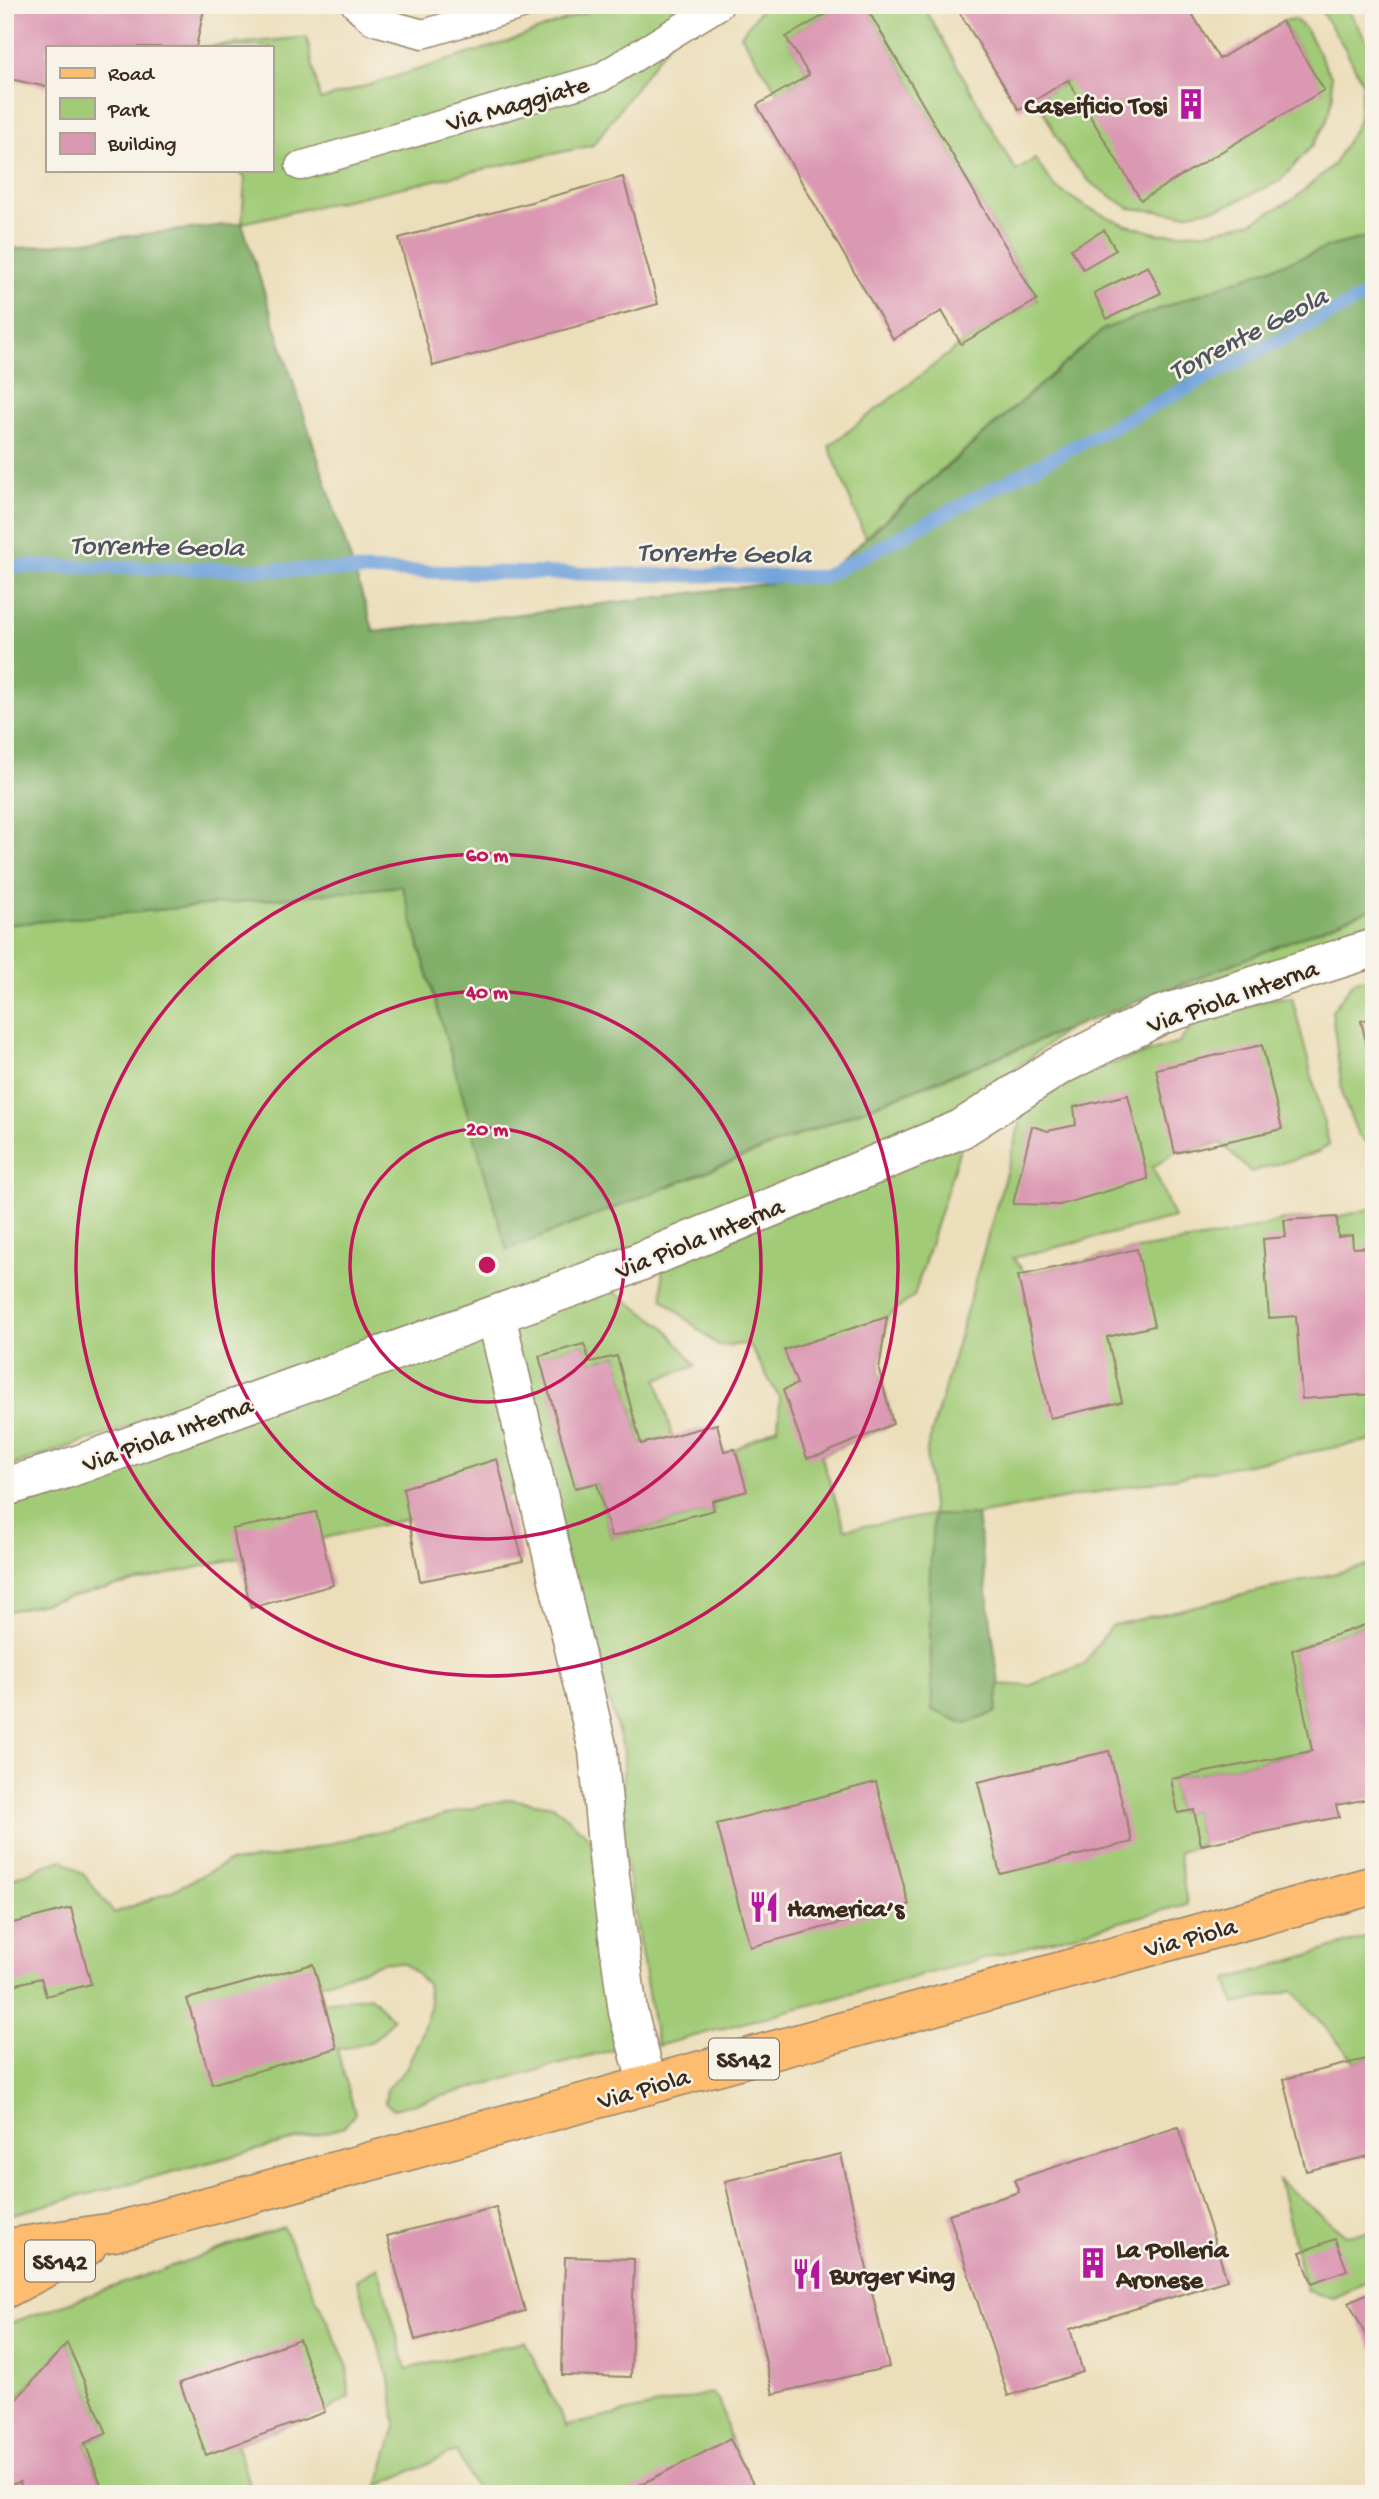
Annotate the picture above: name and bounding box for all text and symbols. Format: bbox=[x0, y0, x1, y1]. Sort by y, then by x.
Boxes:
legend bbox=[46, 46, 273, 172]
text: Road bbox=[108, 64, 156, 89]
street label: Via Maggiate bbox=[442, 71, 594, 142]
building icon: Caseificio Tosi bbox=[1174, 87, 1208, 121]
place label: Caseificio Tosi bbox=[1024, 93, 1168, 124]
text: Park bbox=[107, 100, 151, 125]
text: Building bbox=[107, 134, 177, 159]
water label: Torrente Geola bbox=[1164, 281, 1335, 390]
water label: Torrente Geola bbox=[70, 530, 246, 567]
water label: Torrente Geola bbox=[637, 537, 813, 574]
text: 60 m bbox=[466, 845, 508, 870]
street label: Via Piola Interna bbox=[1143, 955, 1325, 1043]
text: 40 m bbox=[465, 982, 508, 1007]
text: 20 m bbox=[466, 1119, 508, 1144]
street label: Via Piola Interna bbox=[611, 1193, 791, 1289]
centre of rings bbox=[475, 1253, 499, 1277]
street label: Via Piola Interna bbox=[78, 1391, 259, 1483]
restaurant icon: Hamerica’s bbox=[747, 1890, 781, 1924]
place label: Hamerica’s bbox=[787, 1896, 905, 1927]
street label: Via Piola bbox=[1141, 1913, 1242, 1968]
road number: SS142 bbox=[709, 2038, 779, 2080]
street label: Via Piola bbox=[594, 2063, 695, 2120]
place label: La Polleria Aronese bbox=[1115, 2237, 1230, 2298]
road number: SS142 bbox=[25, 2240, 95, 2282]
building icon: La Polleria Aronese bbox=[1076, 2246, 1110, 2280]
restaurant icon: Burger King bbox=[790, 2257, 824, 2291]
place label: Burger King bbox=[829, 2263, 956, 2294]

